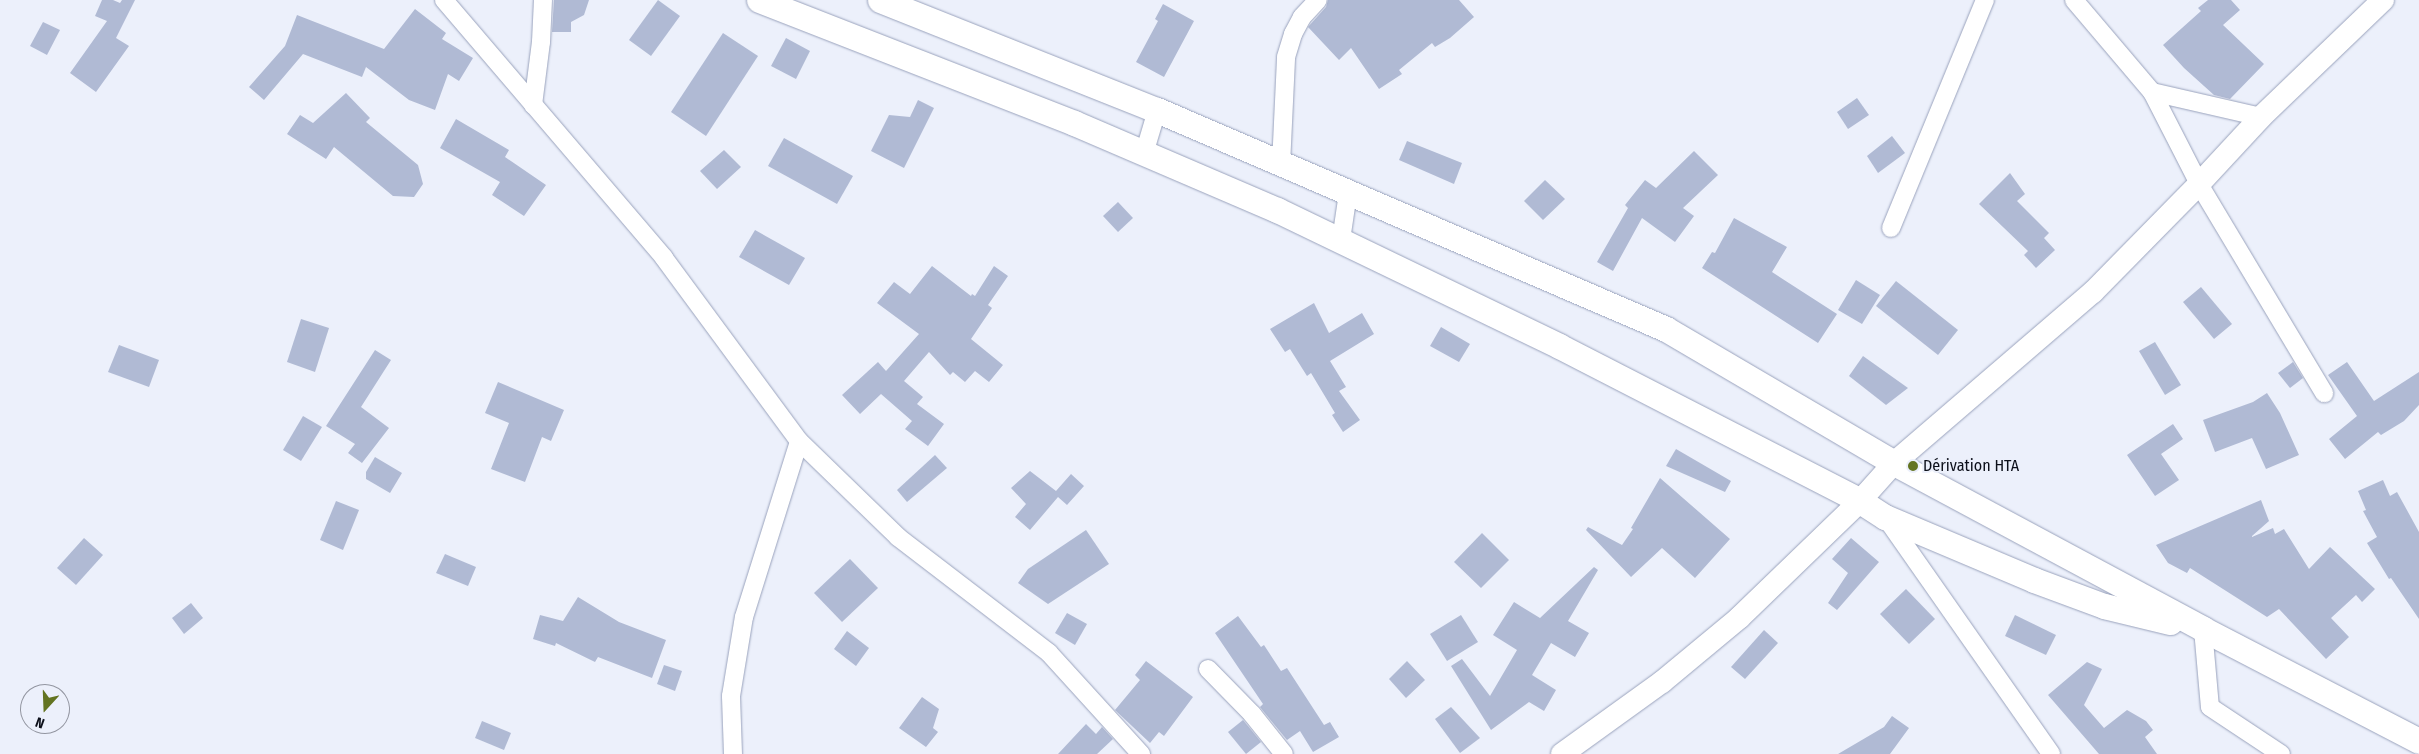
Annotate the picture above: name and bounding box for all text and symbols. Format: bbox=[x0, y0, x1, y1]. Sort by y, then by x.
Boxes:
place label: Dérivation HTA bbox=[1923, 456, 2019, 476]
marker: Dérivation HTA bbox=[1907, 460, 1919, 472]
north arrow bbox=[20, 684, 70, 734]
text: N bbox=[33, 713, 47, 732]

